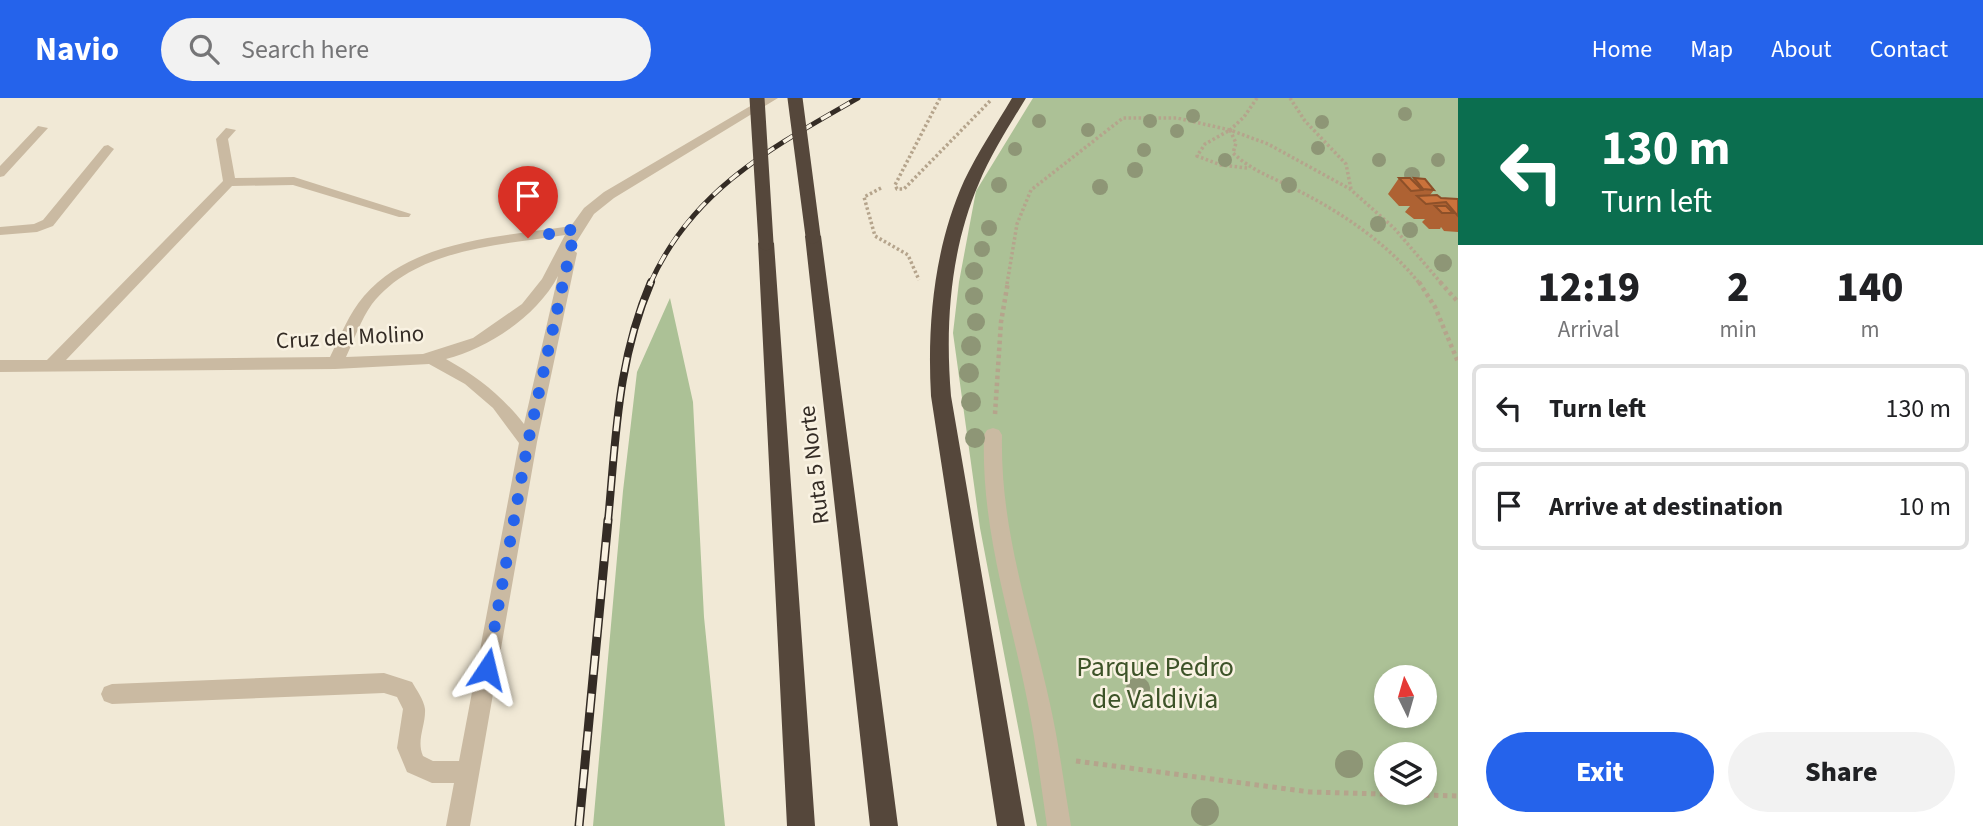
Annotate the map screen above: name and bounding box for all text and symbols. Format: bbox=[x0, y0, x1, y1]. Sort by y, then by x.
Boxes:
search box bbox=[161, 18, 651, 81]
text: Navio bbox=[35, 26, 119, 73]
icon: search bbox=[185, 30, 223, 68]
text: Search here bbox=[241, 31, 369, 68]
text: Home bbox=[1592, 32, 1652, 67]
text: Map bbox=[1690, 32, 1733, 67]
text: About bbox=[1771, 32, 1832, 67]
text: Contact bbox=[1870, 32, 1948, 67]
text: 130 m bbox=[1601, 114, 1730, 184]
icon: left bbox=[1486, 126, 1577, 217]
pin bbox=[498, 166, 558, 238]
icon: arrive bbox=[509, 177, 547, 215]
text: Turn left bbox=[1601, 179, 1712, 225]
text: 12:19 bbox=[1537, 258, 1640, 318]
text: 2 bbox=[1727, 258, 1749, 318]
text: 140 bbox=[1836, 258, 1904, 318]
text: Arrival bbox=[1558, 313, 1620, 346]
text: min bbox=[1720, 313, 1757, 346]
text: m bbox=[1860, 313, 1879, 346]
street label: Cruz del Molino bbox=[275, 317, 425, 357]
icon: left bbox=[1490, 389, 1528, 427]
text: Turn left bbox=[1549, 390, 1646, 427]
text: 130 m bbox=[1885, 390, 1951, 427]
street label: Ruta 5 Norte bbox=[790, 404, 838, 526]
icon: arrive bbox=[1490, 487, 1528, 525]
text: Arrive at destination bbox=[1549, 488, 1783, 525]
text: 10 m bbox=[1898, 488, 1951, 525]
position arrow bbox=[450, 632, 524, 706]
park label: Parque Pedro de Valdivia bbox=[1076, 647, 1234, 719]
north arrow bbox=[1374, 665, 1437, 728]
map controls bbox=[1374, 665, 1437, 805]
button: Exit bbox=[1486, 732, 1714, 812]
button: Share bbox=[1728, 732, 1955, 812]
button: layers bbox=[1374, 742, 1437, 805]

